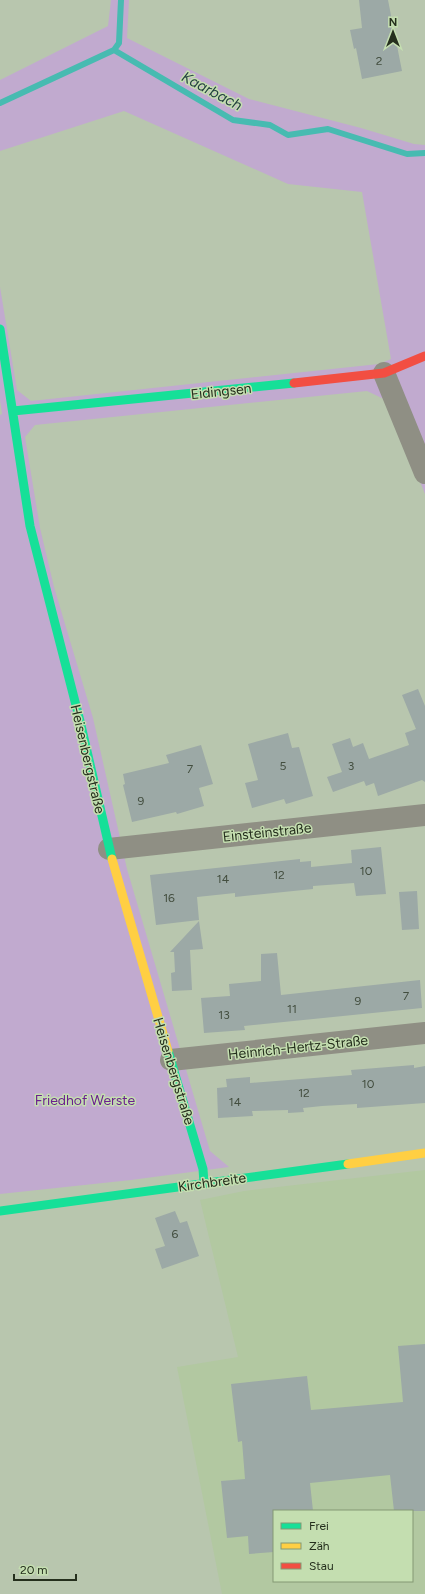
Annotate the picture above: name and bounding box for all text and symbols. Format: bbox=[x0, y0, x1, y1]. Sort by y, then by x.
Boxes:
north arrow bbox=[373, 12, 413, 52]
text: N bbox=[389, 16, 397, 29]
house number: 2 bbox=[376, 54, 382, 68]
water label: Kaarbach bbox=[179, 68, 245, 114]
street label: Eidingsen bbox=[190, 380, 252, 403]
street label: Heisenbergstraße bbox=[67, 703, 108, 816]
house number: 5 bbox=[280, 759, 287, 773]
house number: 3 bbox=[348, 759, 354, 773]
house number: 7 bbox=[187, 762, 194, 776]
house number: 9 bbox=[138, 794, 145, 808]
street label: Einsteinstraße bbox=[222, 819, 313, 846]
house number: 10 bbox=[360, 864, 373, 878]
house number: 12 bbox=[273, 868, 285, 882]
house number: 14 bbox=[217, 872, 230, 886]
house number: 16 bbox=[163, 891, 175, 905]
house number: 7 bbox=[403, 989, 410, 1003]
house number: 9 bbox=[355, 994, 362, 1008]
house number: 11 bbox=[287, 1002, 297, 1016]
house number: 13 bbox=[218, 1008, 230, 1022]
street label: Heisenbergstraße bbox=[149, 1015, 198, 1127]
street label: Heinrich-Hertz-Straße bbox=[227, 1032, 369, 1063]
house number: 10 bbox=[362, 1077, 375, 1091]
house number: 12 bbox=[298, 1086, 310, 1100]
park label: Friedhof Werste bbox=[35, 1092, 136, 1109]
house number: 14 bbox=[229, 1095, 242, 1109]
street label: Kirchbreite bbox=[177, 1169, 248, 1196]
house number: 6 bbox=[172, 1227, 179, 1241]
legend bbox=[273, 1510, 413, 1582]
text: Frei bbox=[309, 1519, 329, 1533]
text: Zäh bbox=[309, 1539, 330, 1553]
scale bar bbox=[14, 1556, 76, 1582]
text: Stau bbox=[309, 1559, 334, 1573]
text: 20 m bbox=[20, 1563, 48, 1577]

